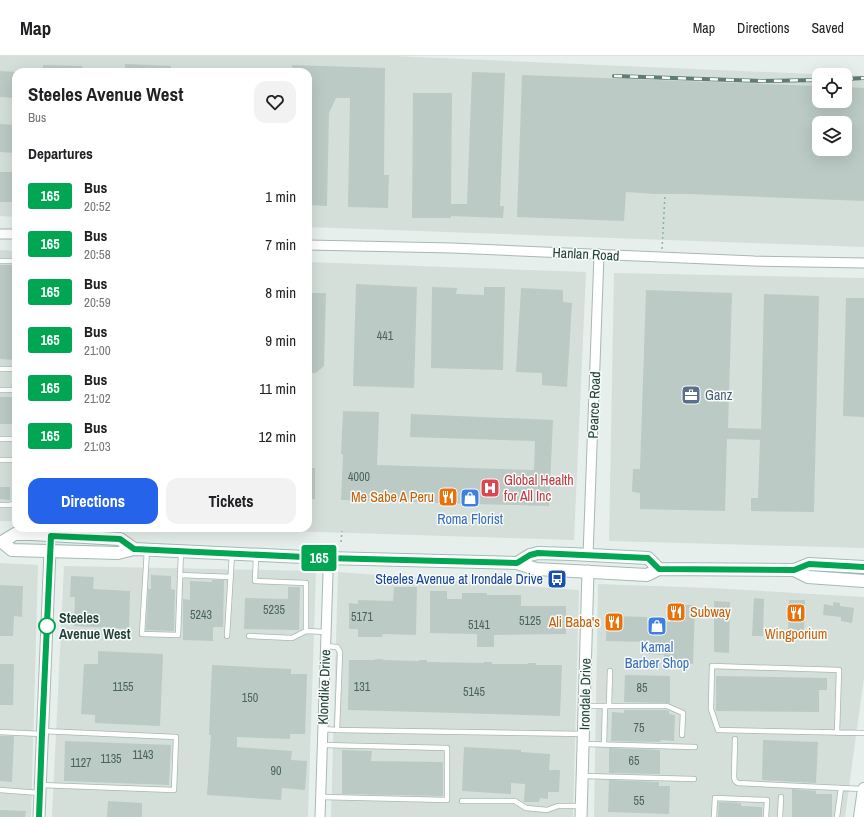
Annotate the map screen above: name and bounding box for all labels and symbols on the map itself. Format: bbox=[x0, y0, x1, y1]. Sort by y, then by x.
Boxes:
street label: Hanlan Road bbox=[552, 243, 620, 265]
house number: 441 bbox=[377, 328, 394, 344]
street label: Pearce Road bbox=[584, 371, 604, 439]
office icon: Ganz bbox=[680, 384, 702, 406]
place label: Ganz bbox=[705, 386, 733, 404]
house number: 4000 bbox=[348, 469, 370, 485]
place label: Global Health for All Inc bbox=[504, 471, 574, 505]
hospital icon: Global Health for All Inc bbox=[479, 477, 501, 499]
restaurant icon: Me Sabe A Peru bbox=[437, 486, 459, 508]
shop icon: Roma Florist bbox=[459, 487, 481, 509]
place label: Me Sabe A Peru bbox=[351, 488, 434, 506]
place label: Roma Florist bbox=[437, 510, 503, 528]
line badge: 165 bbox=[296, 545, 342, 571]
bus stop icon: Steeles Avenue at Irondale Drive bbox=[546, 568, 568, 590]
place label: Steeles Avenue at Irondale Drive bbox=[375, 570, 543, 588]
restaurant icon: Subway bbox=[665, 601, 687, 623]
house number: 5235 bbox=[263, 602, 285, 618]
restaurant icon: Wingporium bbox=[785, 602, 807, 624]
place label: Subway bbox=[690, 603, 731, 621]
house number: 5243 bbox=[190, 607, 212, 623]
place label: Steeles Avenue West bbox=[59, 609, 131, 643]
house number: 5171 bbox=[351, 609, 373, 625]
restaurant icon: Ali Baba's bbox=[603, 611, 625, 633]
house number: 5125 bbox=[519, 613, 541, 629]
place label: Ali Baba's bbox=[548, 613, 600, 631]
shop icon: Kamal Barber Shop bbox=[646, 615, 668, 637]
marker: Steeles Avenue West bbox=[38, 617, 56, 635]
house number: 5141 bbox=[468, 617, 490, 633]
place label: Wingporium bbox=[765, 625, 827, 643]
place label: Kamal Barber Shop bbox=[625, 638, 689, 672]
street label: Klondike Drive bbox=[314, 649, 334, 725]
street label: Irondale Drive bbox=[575, 658, 595, 730]
house number: 1155 bbox=[112, 679, 134, 695]
house number: 131 bbox=[354, 679, 371, 695]
house number: 85 bbox=[637, 680, 648, 696]
house number: 5145 bbox=[463, 684, 485, 700]
house number: 150 bbox=[242, 690, 258, 706]
house number: 75 bbox=[634, 720, 645, 736]
house number: 1143 bbox=[132, 747, 154, 763]
house number: 1135 bbox=[100, 751, 122, 767]
house number: 65 bbox=[629, 753, 640, 769]
house number: 1127 bbox=[70, 755, 92, 771]
house number: 90 bbox=[271, 763, 281, 779]
house number: 55 bbox=[634, 793, 645, 809]

